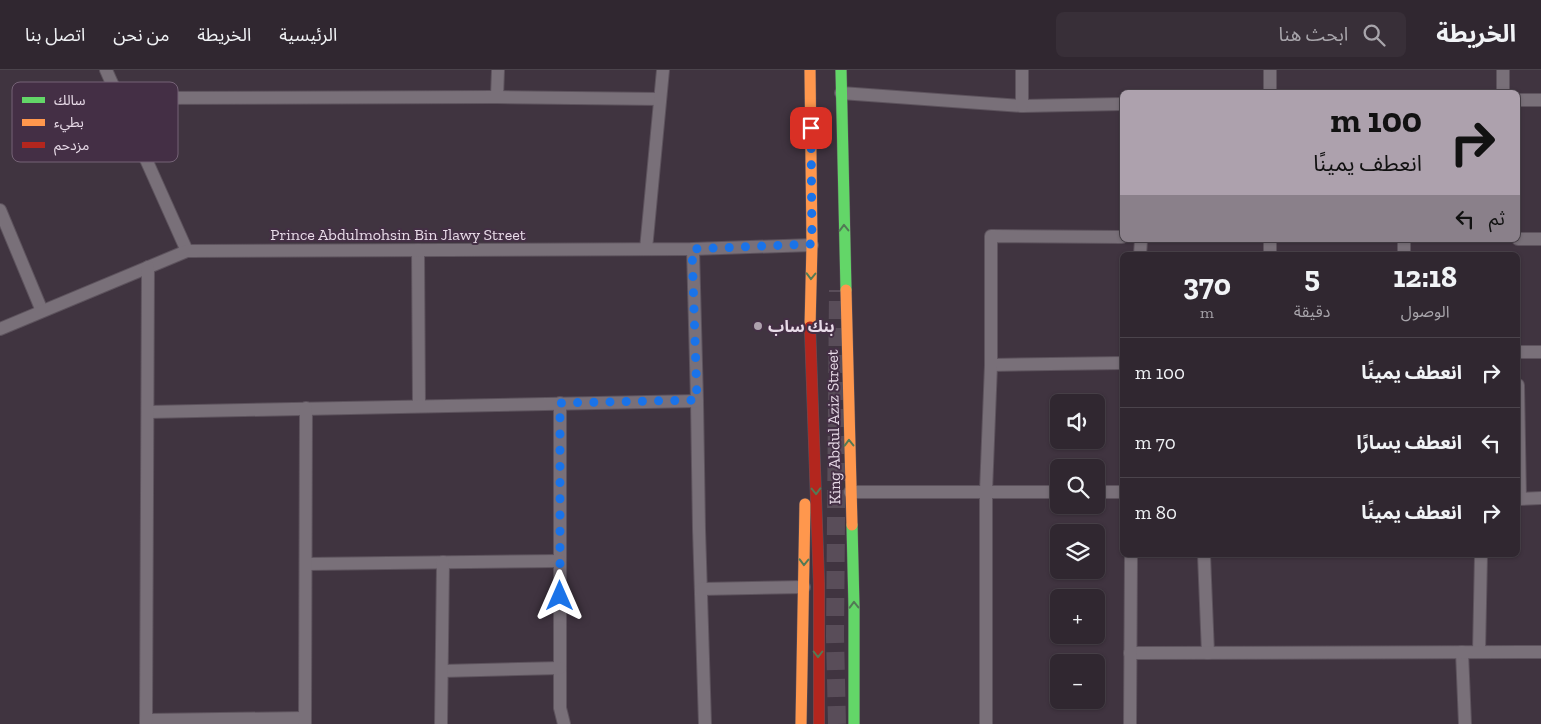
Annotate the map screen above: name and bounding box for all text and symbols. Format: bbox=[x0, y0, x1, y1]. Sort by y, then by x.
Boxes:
search box bbox=[1056, 12, 1406, 57]
text: الخريطة bbox=[1436, 19, 1516, 48]
icon: search bbox=[1360, 21, 1388, 49]
text: ابحث هنا bbox=[1279, 23, 1348, 46]
text: اتصل بنا bbox=[25, 24, 85, 46]
text: من نحن bbox=[113, 24, 169, 46]
text: الخريطة bbox=[197, 24, 251, 46]
text: الرئيسية bbox=[279, 24, 337, 46]
legend bbox=[12, 82, 178, 162]
text: سالك bbox=[54, 92, 86, 109]
text: 100 m bbox=[1330, 99, 1422, 141]
pin bbox=[790, 107, 832, 149]
icon: right bbox=[1440, 110, 1505, 175]
text: بطيء bbox=[54, 114, 84, 133]
icon: arrive bbox=[797, 114, 825, 142]
text: مزدحم bbox=[54, 137, 89, 156]
text: انعطف يمينًا bbox=[1313, 150, 1422, 177]
icon: left bbox=[1451, 205, 1479, 233]
text: ثم bbox=[1489, 207, 1505, 230]
one-way arrow bbox=[839, 224, 849, 232]
street label: Prince Abdulmohsin Bin Jlawy Street bbox=[270, 225, 526, 244]
text: 5 bbox=[1304, 259, 1320, 295]
text: 12:18 bbox=[1393, 259, 1457, 295]
text: 370 bbox=[1183, 267, 1231, 303]
one-way arrow bbox=[806, 272, 816, 280]
text: دقيقة bbox=[1294, 302, 1330, 321]
text: الوصول bbox=[1401, 302, 1449, 321]
text: m bbox=[1200, 303, 1214, 322]
place label: بنك ساب bbox=[768, 317, 834, 336]
marker: بنك ساب bbox=[752, 320, 764, 332]
street label: King Abdul Aziz Street bbox=[823, 349, 844, 505]
icon: right bbox=[1477, 359, 1505, 387]
text: 100 m bbox=[1135, 361, 1185, 384]
text: انعطف يمينًا bbox=[1361, 361, 1462, 384]
map controls bbox=[1050, 394, 1105, 709]
button: sound bbox=[1050, 394, 1105, 449]
icon: left bbox=[1477, 429, 1505, 457]
text: 70 m bbox=[1135, 431, 1176, 454]
text: انعطف يسارًا bbox=[1356, 431, 1462, 454]
one-way arrow bbox=[844, 439, 854, 446]
button: search bbox=[1050, 459, 1105, 514]
one-way arrow bbox=[810, 487, 821, 495]
icon: right bbox=[1477, 499, 1505, 527]
text: 80 m bbox=[1135, 501, 1177, 524]
text: انعطف يمينًا bbox=[1361, 501, 1462, 524]
button: layers bbox=[1050, 524, 1105, 579]
one-way arrow bbox=[799, 558, 809, 566]
position arrow bbox=[533, 569, 585, 621]
button: + bbox=[1050, 589, 1105, 644]
one-way arrow bbox=[849, 601, 859, 609]
one-way arrow bbox=[813, 650, 823, 658]
button: − bbox=[1050, 654, 1105, 709]

